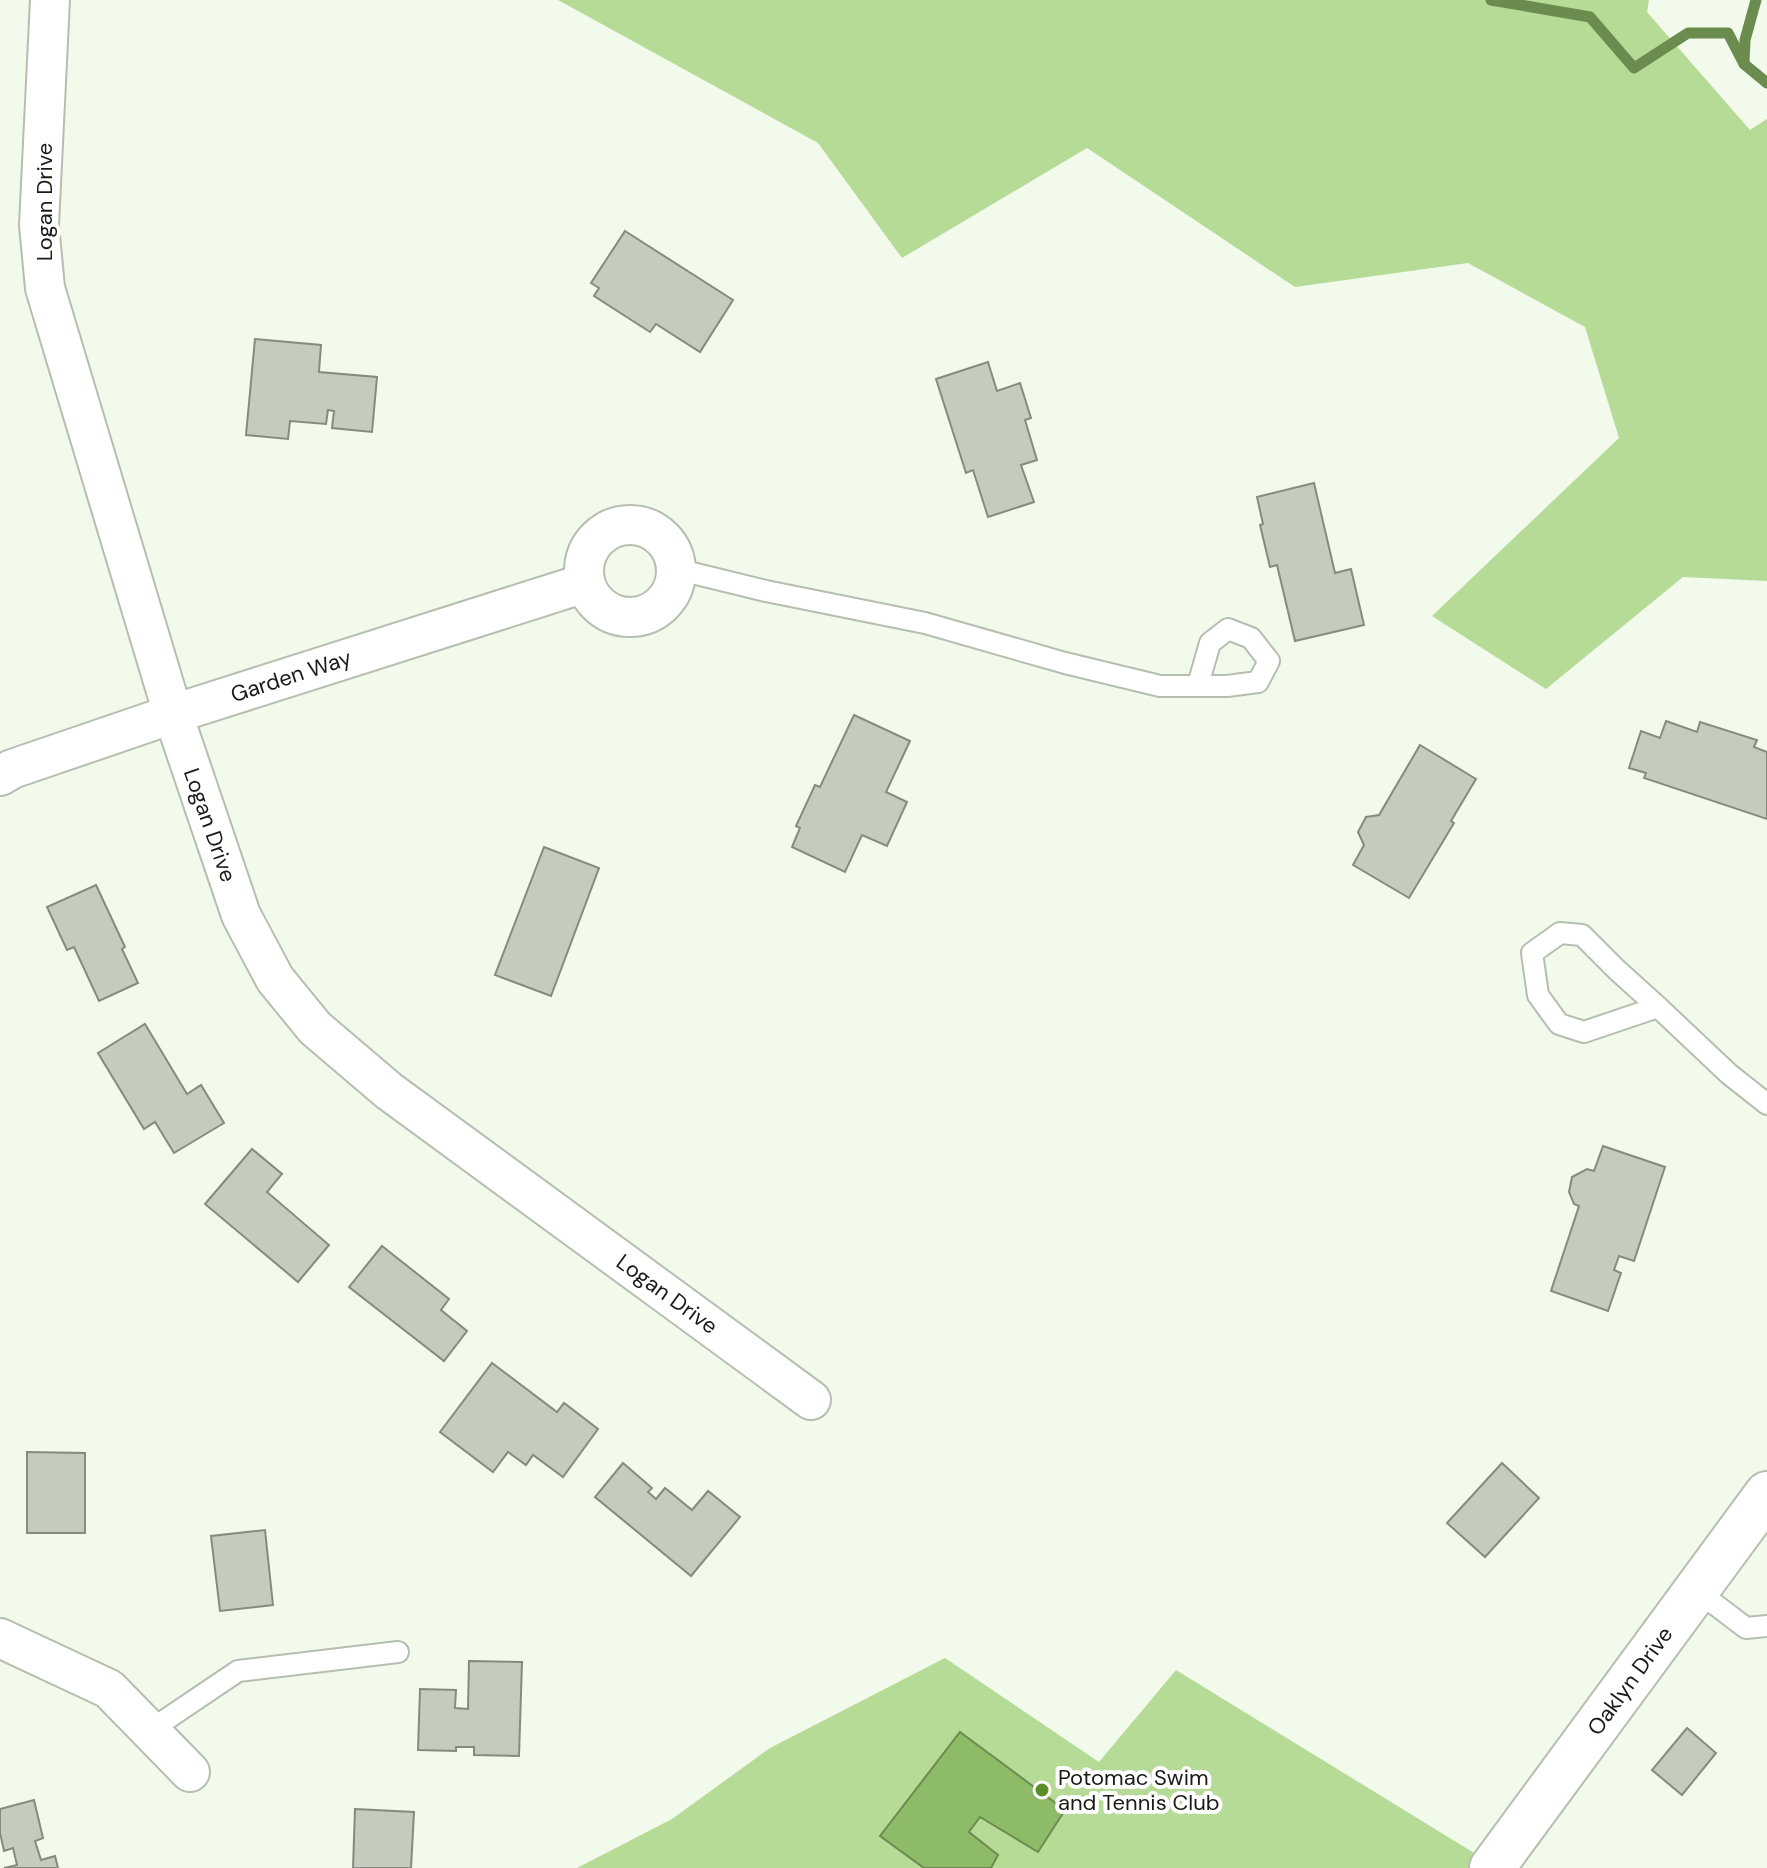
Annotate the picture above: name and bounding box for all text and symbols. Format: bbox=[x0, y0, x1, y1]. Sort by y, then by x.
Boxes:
street label: Logan Drive bbox=[30, 143, 59, 261]
street label: Garden Way bbox=[227, 643, 355, 709]
street label: Logan Drive bbox=[177, 764, 243, 886]
street label: Logan Drive bbox=[611, 1247, 723, 1341]
street label: Oaklyn Drive bbox=[1581, 1621, 1679, 1741]
place label: Potomac Swim and Tennis Club bbox=[1058, 1763, 1220, 1817]
marker: Potomac Swim and Tennis Club bbox=[1033, 1781, 1051, 1799]

